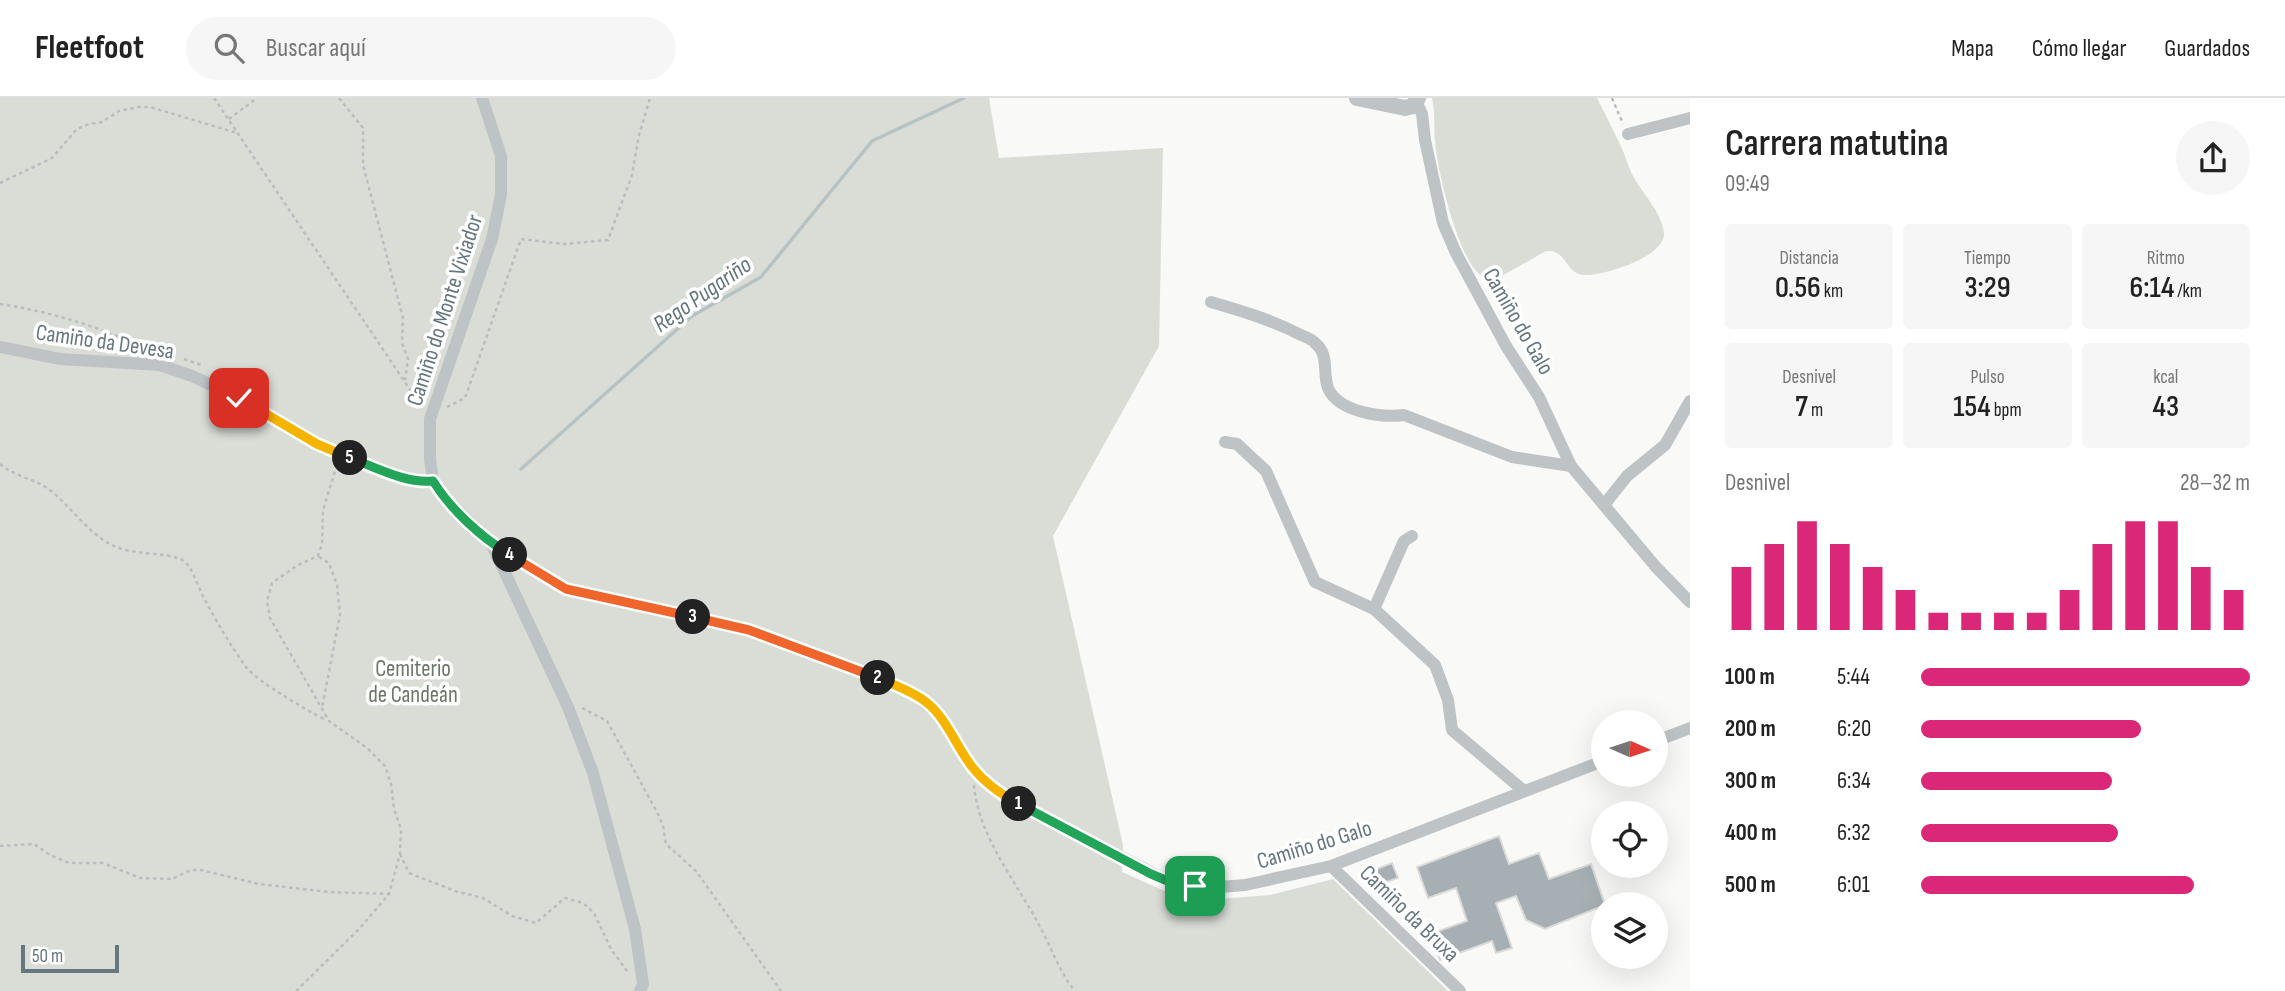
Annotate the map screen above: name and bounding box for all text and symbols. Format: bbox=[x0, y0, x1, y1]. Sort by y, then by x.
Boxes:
search box bbox=[186, 17, 676, 80]
text: Fleetfoot bbox=[35, 28, 144, 68]
icon: search bbox=[210, 29, 248, 67]
text: Buscar aquí bbox=[266, 33, 366, 64]
text: Mapa bbox=[1951, 34, 1994, 63]
text: Cómo llegar bbox=[2032, 34, 2126, 63]
text: Guardados bbox=[2164, 34, 2250, 63]
text: Carrera matutina bbox=[1725, 121, 1949, 166]
button: share bbox=[2176, 121, 2250, 195]
text: 09:49 bbox=[1725, 170, 1770, 198]
street label: Camiño do Monte Vixiador bbox=[401, 211, 489, 410]
text: Distancia bbox=[1780, 247, 1839, 270]
text: Tiempo bbox=[1964, 247, 2011, 270]
text: Ritmo bbox=[2147, 247, 2185, 270]
water label: Rego Pugariño bbox=[648, 250, 757, 339]
street label: Camiño do Galo bbox=[1476, 263, 1560, 380]
text: 0.56 bbox=[1775, 270, 1821, 306]
text: 3:29 bbox=[1964, 270, 2010, 306]
text: 6:14 bbox=[2130, 270, 2174, 306]
text: km bbox=[1821, 280, 1843, 303]
text: /km bbox=[2174, 280, 2202, 303]
street label: Camiño da Devesa bbox=[34, 318, 176, 366]
text: Desnivel bbox=[1782, 366, 1836, 389]
text: Pulso bbox=[1970, 366, 2005, 389]
text: kcal bbox=[2153, 366, 2178, 389]
pin bbox=[209, 368, 269, 428]
icon: check bbox=[220, 379, 258, 417]
text: 7 bbox=[1795, 389, 1808, 425]
text: 154 bbox=[1953, 389, 1991, 425]
text: 43 bbox=[2153, 389, 2179, 425]
text: m bbox=[1808, 399, 1823, 422]
text: bpm bbox=[1991, 399, 2022, 422]
pin: 5 bbox=[332, 440, 368, 476]
text: 5 bbox=[345, 446, 354, 469]
text: Desnivel bbox=[1725, 469, 1790, 497]
text: 28–32 m bbox=[2180, 469, 2250, 497]
pin: 4 bbox=[492, 538, 528, 573]
text: 4 bbox=[505, 543, 514, 566]
pin: 3 bbox=[676, 600, 710, 634]
text: 3 bbox=[688, 605, 697, 628]
park label: Cemiterio de Candeán bbox=[368, 655, 458, 709]
pin: 2 bbox=[860, 660, 896, 696]
text: 100 m bbox=[1725, 663, 1775, 691]
text: 5:44 bbox=[1837, 663, 1870, 691]
text: 2 bbox=[873, 666, 882, 689]
north arrow bbox=[1591, 710, 1668, 788]
map controls bbox=[1591, 710, 1668, 969]
text: 200 m bbox=[1725, 715, 1776, 743]
text: 6:20 bbox=[1837, 715, 1871, 743]
text: 300 m bbox=[1725, 767, 1776, 795]
text: 6:34 bbox=[1837, 767, 1871, 795]
pin: 1 bbox=[1002, 786, 1036, 822]
text: 1 bbox=[1015, 792, 1022, 815]
button: locate bbox=[1591, 801, 1668, 878]
street label: Camiño do Galo bbox=[1254, 814, 1375, 876]
text: 400 m bbox=[1725, 819, 1776, 847]
text: 6:32 bbox=[1837, 819, 1871, 847]
pin bbox=[1165, 856, 1225, 916]
street label: Camiño da Bruxa bbox=[1354, 859, 1465, 968]
icon: arrive bbox=[1176, 867, 1214, 905]
text: 500 m bbox=[1725, 871, 1776, 899]
text: 6:01 bbox=[1837, 871, 1870, 899]
button: layers bbox=[1591, 892, 1668, 969]
scale bar bbox=[21, 942, 119, 974]
text: 50 m bbox=[32, 945, 63, 968]

